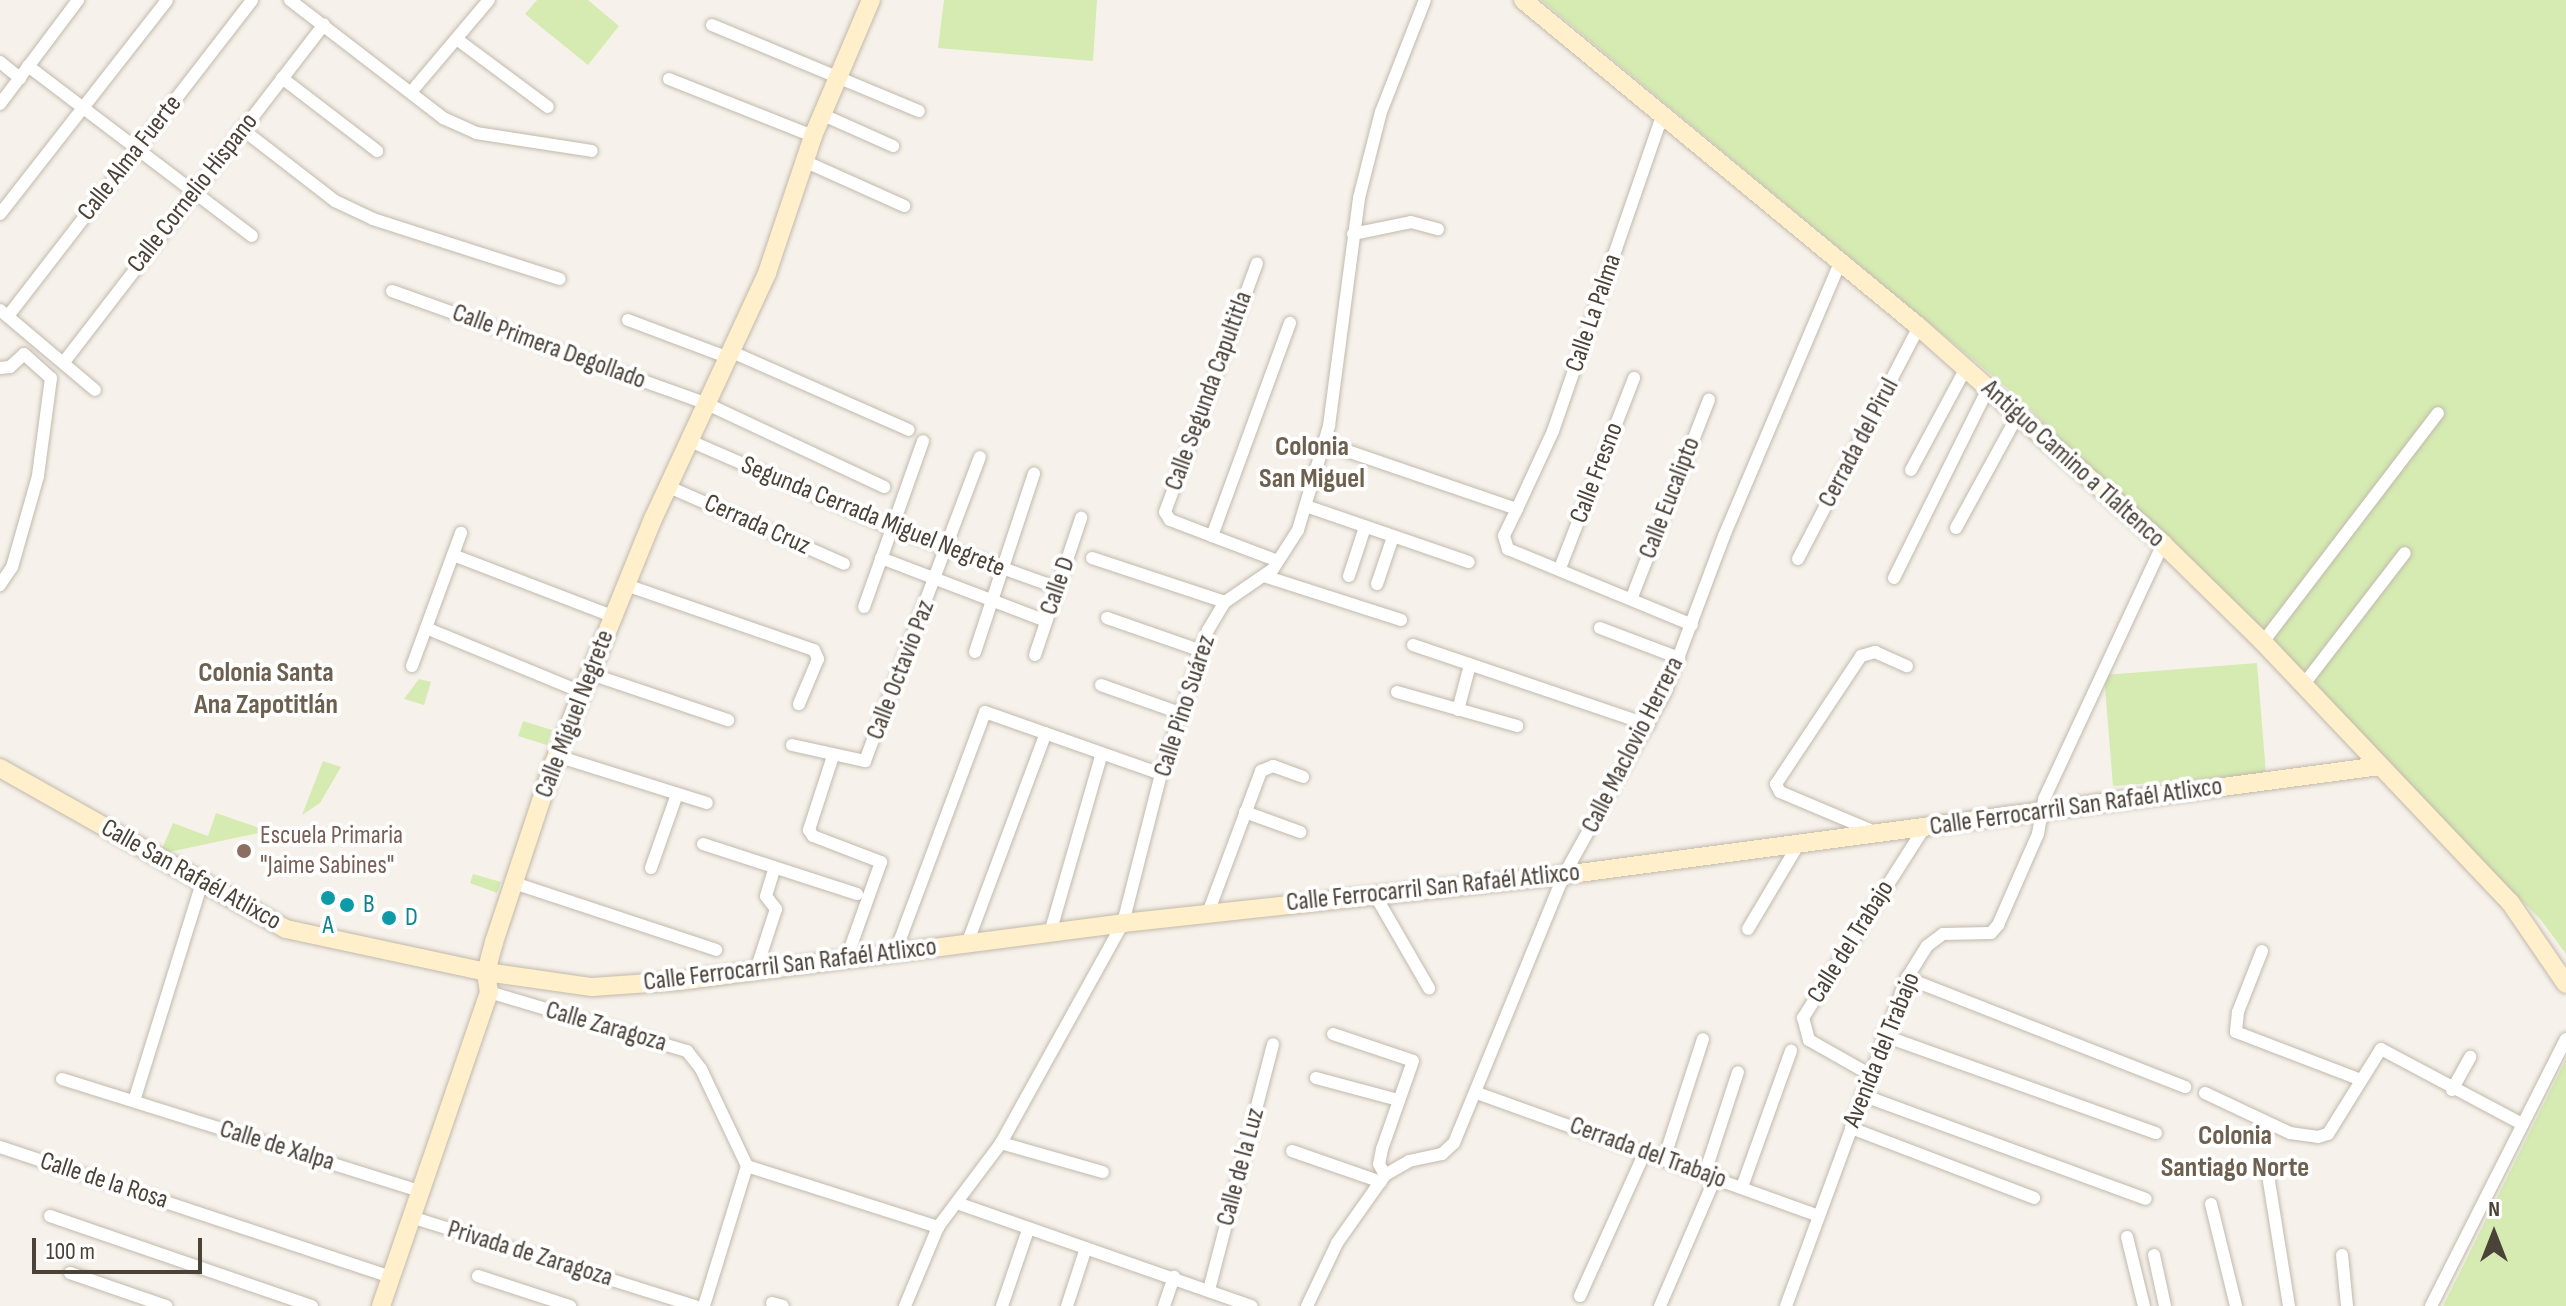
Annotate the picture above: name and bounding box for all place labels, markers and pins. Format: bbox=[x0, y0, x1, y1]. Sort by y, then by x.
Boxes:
place label: Escuela Primaria "Jaime Sabines" bbox=[260, 820, 403, 882]
marker: Escuela Primaria "Jaime Sabines" bbox=[235, 842, 253, 860]
marker: A bbox=[319, 889, 337, 907]
place label: B bbox=[363, 889, 375, 921]
marker: B bbox=[338, 896, 356, 914]
place label: D bbox=[405, 902, 418, 934]
marker: D bbox=[380, 909, 398, 927]
place label: A bbox=[322, 910, 334, 942]

